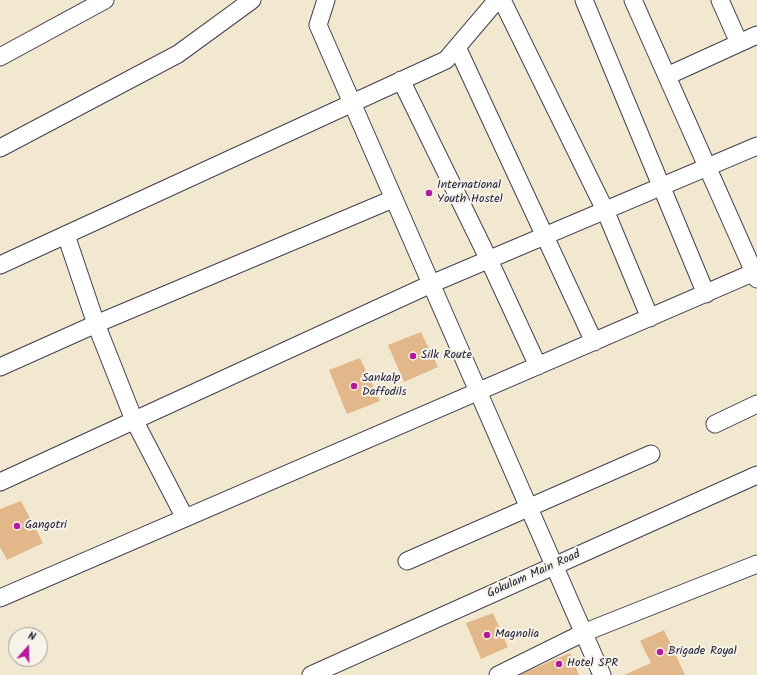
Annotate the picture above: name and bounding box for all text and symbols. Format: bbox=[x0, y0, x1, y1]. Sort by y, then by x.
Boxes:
place label: International Youth Hostel bbox=[437, 179, 503, 207]
marker: International Youth Hostel bbox=[424, 188, 434, 198]
place label: Silk Route bbox=[421, 349, 472, 363]
marker: Silk Route bbox=[408, 351, 418, 361]
place label: Sankalp Daffodils bbox=[362, 372, 407, 400]
marker: Sankalp Daffodils bbox=[349, 381, 359, 391]
place label: Gangotri bbox=[25, 519, 67, 533]
marker: Gangotri bbox=[12, 521, 22, 531]
street label: Gokulam Main Road bbox=[485, 548, 583, 602]
north arrow bbox=[8, 627, 48, 667]
text: N bbox=[25, 627, 38, 646]
place label: Magnolia bbox=[495, 628, 539, 642]
marker: Magnolia bbox=[482, 630, 492, 640]
place label: Brigade Royal bbox=[668, 645, 737, 659]
marker: Brigade Royal bbox=[655, 647, 665, 657]
place label: Hotel SPR bbox=[567, 657, 618, 671]
marker: Hotel SPR bbox=[554, 659, 564, 669]

